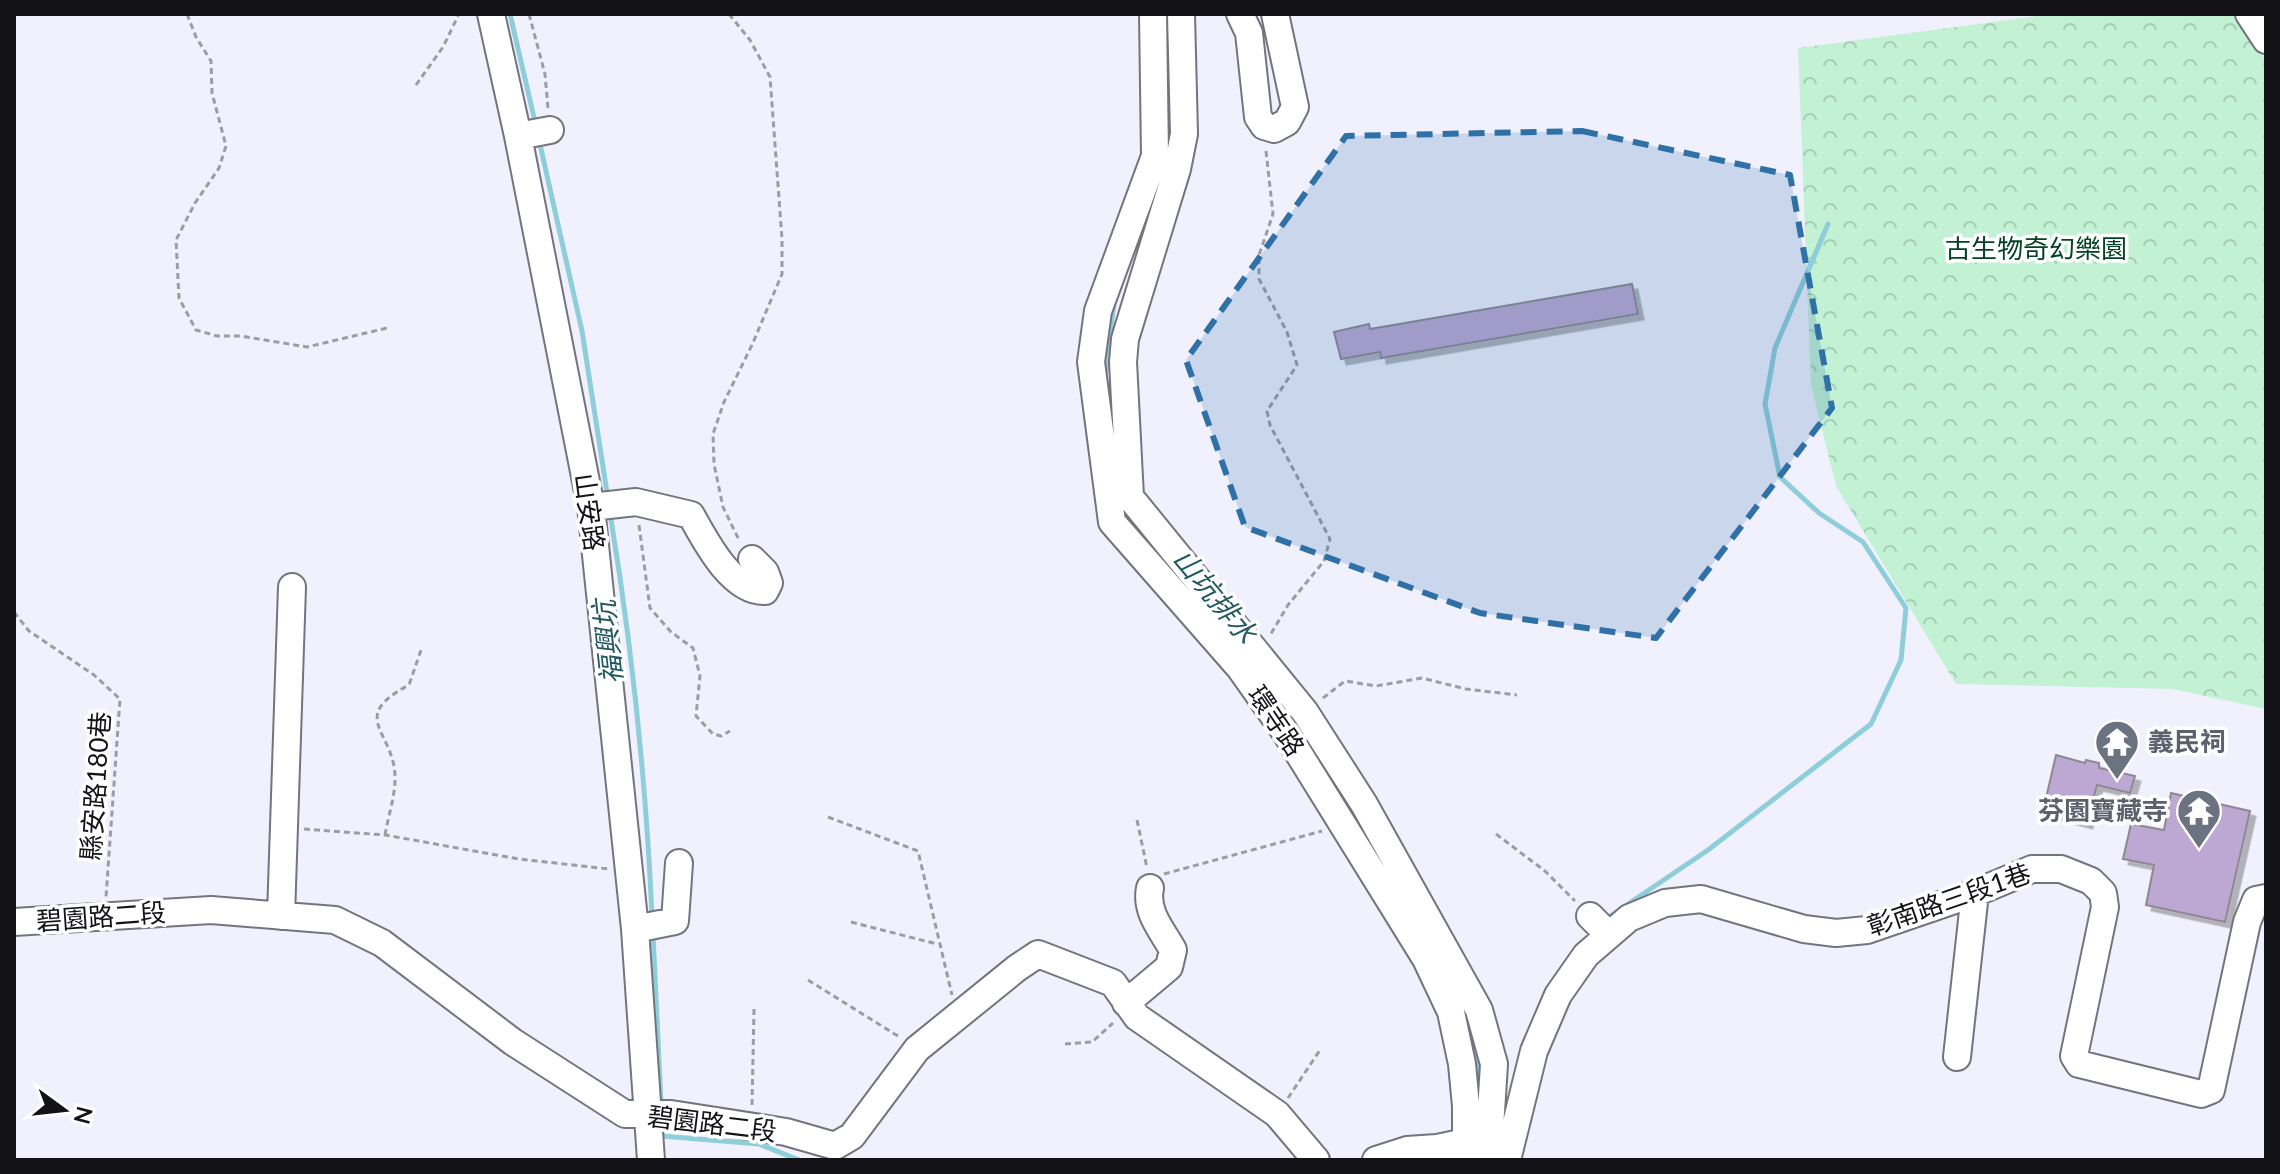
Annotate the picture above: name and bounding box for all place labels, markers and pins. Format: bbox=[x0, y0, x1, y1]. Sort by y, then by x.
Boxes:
temple icon: 義民祠 bbox=[2093, 718, 2141, 781]
place label: 義民祠 bbox=[2148, 725, 2226, 757]
temple icon: 芬園寶藏寺 bbox=[2175, 787, 2223, 850]
place label: 芬園寶藏寺 bbox=[2038, 794, 2168, 826]

